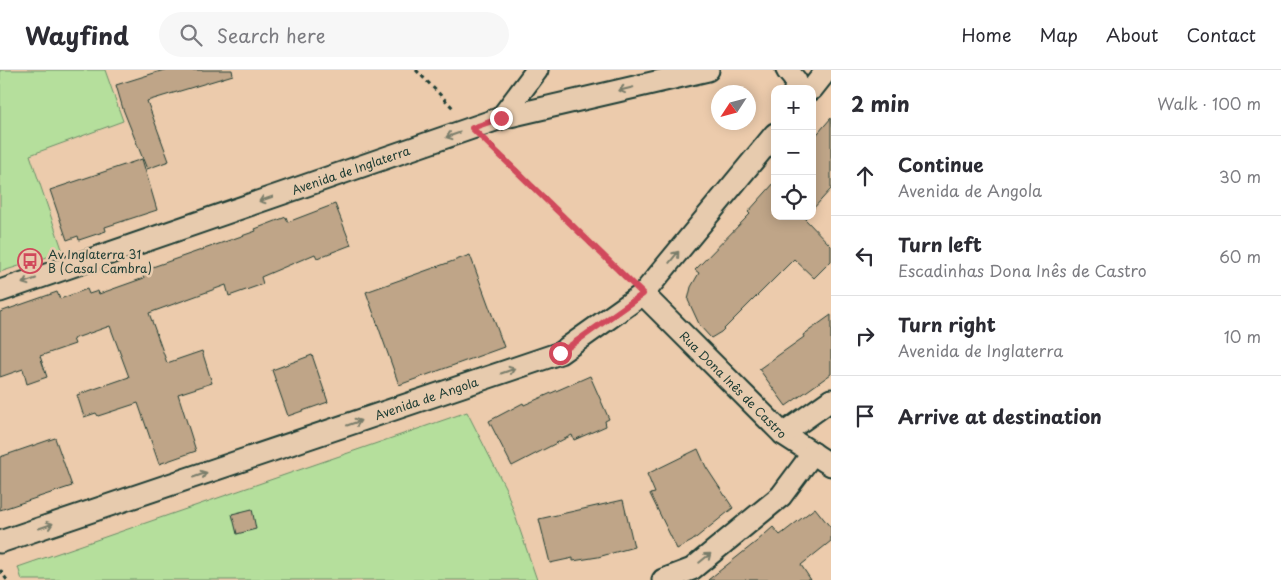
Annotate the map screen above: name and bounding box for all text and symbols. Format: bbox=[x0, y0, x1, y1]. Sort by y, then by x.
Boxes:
search box bbox=[159, 12, 509, 57]
text: Wayfind bbox=[25, 17, 129, 53]
icon: search bbox=[177, 21, 205, 49]
text: Search here bbox=[217, 21, 325, 49]
text: Home bbox=[961, 21, 1011, 48]
text: Map bbox=[1039, 21, 1078, 48]
text: About bbox=[1106, 21, 1158, 48]
text: Contact bbox=[1186, 21, 1256, 48]
one-way arrow bbox=[619, 85, 635, 94]
north arrow bbox=[711, 85, 756, 130]
map controls bbox=[771, 85, 816, 220]
button: + bbox=[771, 85, 816, 130]
text: 2 min bbox=[851, 87, 910, 119]
text: Walk · 100 m bbox=[1157, 91, 1261, 115]
route end bbox=[490, 107, 513, 130]
button: − bbox=[771, 130, 816, 175]
one-way arrow bbox=[445, 131, 461, 140]
street label: Avenida de Inglaterra bbox=[289, 141, 413, 199]
text: Continue bbox=[898, 150, 984, 178]
icon: ahead bbox=[851, 162, 879, 190]
text: 30 m bbox=[1219, 164, 1261, 188]
button: locate bbox=[771, 175, 816, 220]
text: Avenida de Angola bbox=[898, 178, 1042, 202]
one-way arrow bbox=[259, 195, 274, 204]
text: Turn left bbox=[898, 230, 982, 258]
icon: left bbox=[851, 242, 879, 270]
text: 60 m bbox=[1219, 244, 1261, 268]
place label: Av Inglaterra 31 B (Casal Cambra) bbox=[48, 245, 152, 277]
bus stop icon: Av Inglaterra 31 B (Casal Cambra) bbox=[17, 248, 43, 274]
one-way arrow bbox=[669, 250, 680, 263]
text: Escadinhas Dona Inês de Castro bbox=[898, 258, 1147, 282]
one-way arrow bbox=[22, 276, 38, 286]
text: Turn right bbox=[898, 310, 996, 338]
icon: right bbox=[851, 322, 879, 350]
text: 10 m bbox=[1224, 324, 1261, 348]
street label: Rua Dona Inês de Castro bbox=[676, 327, 791, 442]
text: Avenida de Inglaterra bbox=[898, 338, 1063, 362]
route start bbox=[549, 342, 572, 365]
one-way arrow bbox=[500, 366, 515, 375]
street label: Avenida de Angola bbox=[372, 372, 481, 424]
icon: arrive bbox=[851, 402, 879, 430]
text: Arrive at destination bbox=[898, 402, 1102, 430]
one-way arrow bbox=[346, 417, 362, 427]
one-way arrow bbox=[192, 469, 208, 479]
one-way arrow bbox=[38, 521, 54, 531]
one-way arrow bbox=[699, 552, 712, 563]

